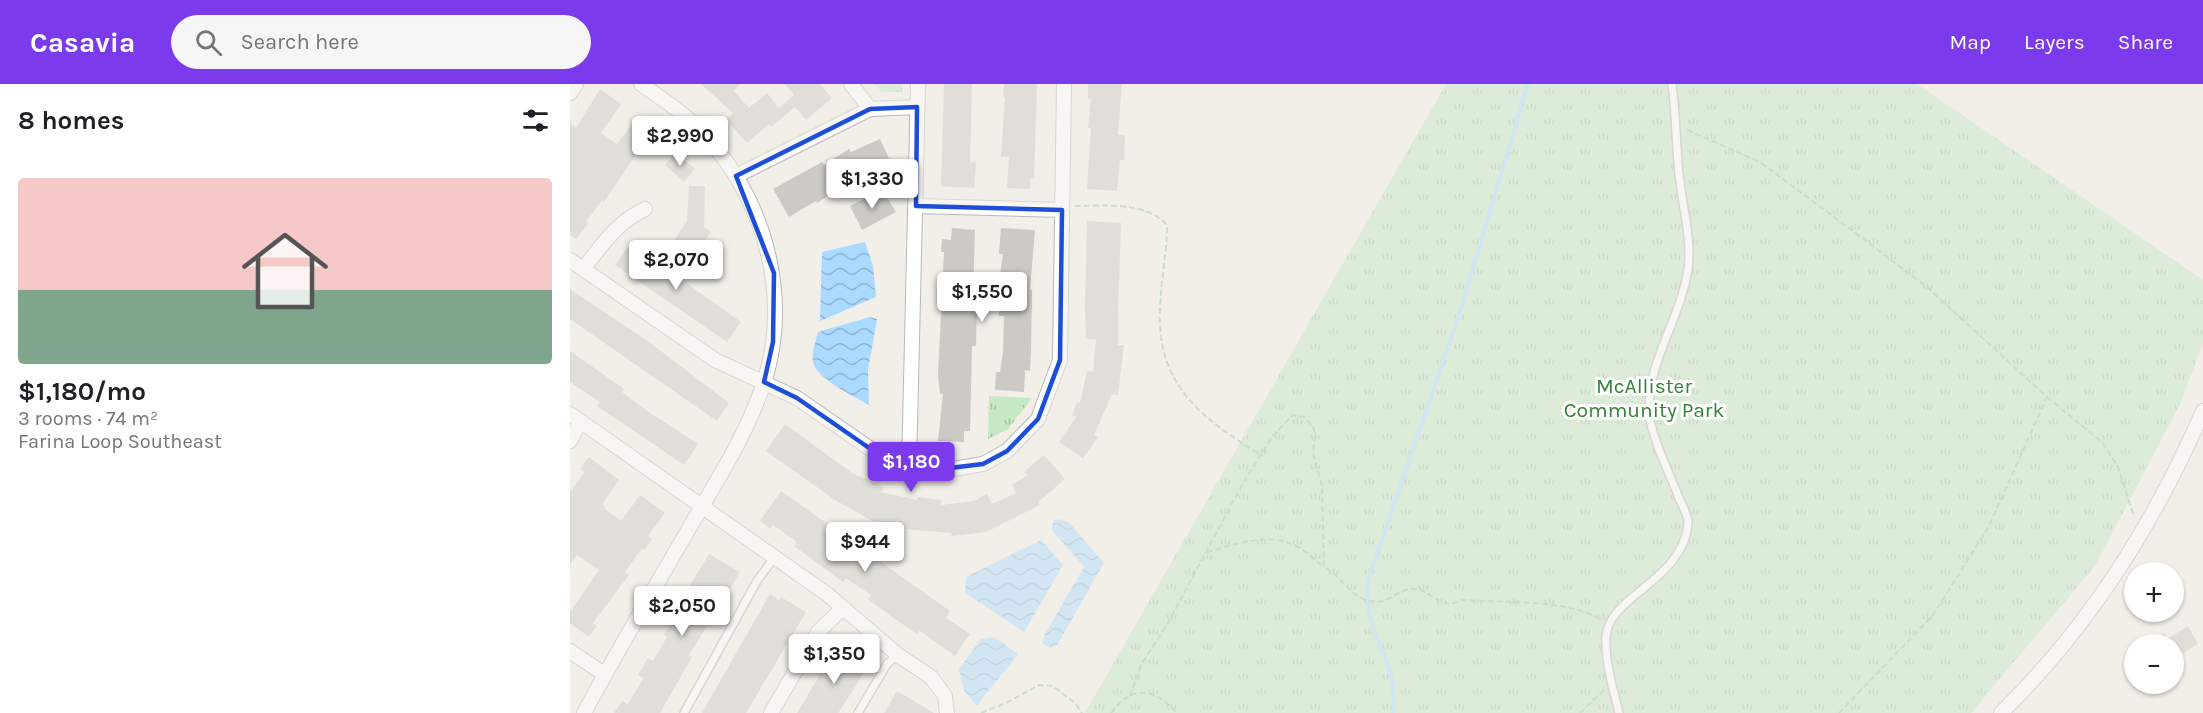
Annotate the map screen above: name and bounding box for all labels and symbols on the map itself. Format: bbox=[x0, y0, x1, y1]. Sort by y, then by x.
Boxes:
pin: $2,990 bbox=[631, 116, 729, 167]
pin: $1,330 bbox=[823, 159, 921, 210]
pin: $2,070 bbox=[627, 240, 725, 291]
pin: $1,550 bbox=[933, 272, 1031, 323]
park label: McAllister Community Park bbox=[1564, 374, 1724, 422]
pin: $1,180 bbox=[862, 442, 960, 493]
pin: $944 bbox=[829, 522, 901, 573]
pin: $2,050 bbox=[633, 586, 731, 637]
pin: $1,350 bbox=[785, 634, 883, 685]

